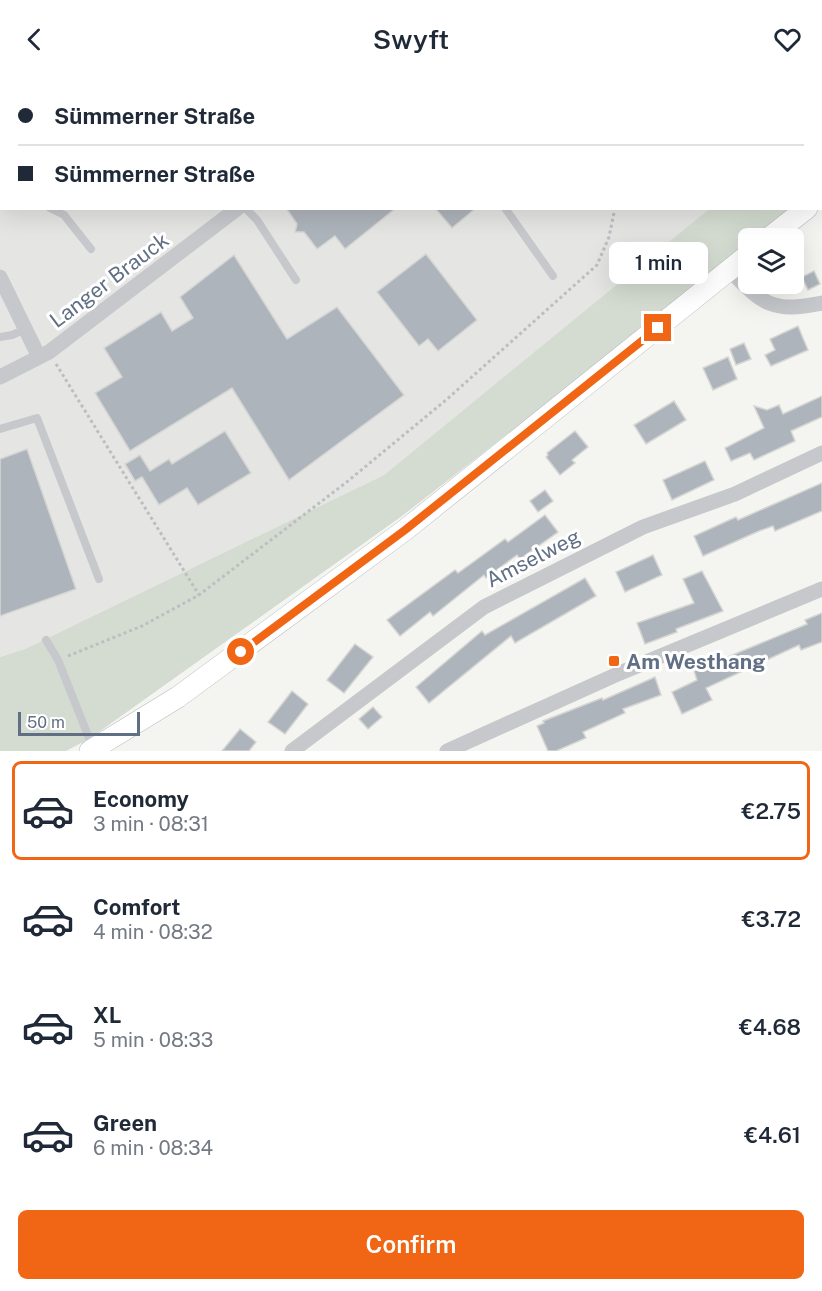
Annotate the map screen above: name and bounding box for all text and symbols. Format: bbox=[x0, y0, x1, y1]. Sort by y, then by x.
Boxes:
icon: back bbox=[18, 23, 51, 56]
text: Swyft bbox=[373, 23, 449, 55]
icon: heart bbox=[771, 23, 804, 56]
text: Sümmerner Straße bbox=[54, 103, 255, 129]
text: Sümmerner Straße bbox=[54, 161, 255, 187]
street label: Langer Brauck bbox=[45, 227, 173, 333]
map controls bbox=[738, 228, 804, 294]
button: layers bbox=[738, 228, 804, 294]
callout: 1 min bbox=[608, 241, 708, 283]
text: 1 min bbox=[635, 251, 682, 275]
route end bbox=[644, 314, 671, 341]
street label: Amselweg bbox=[482, 524, 584, 592]
route start bbox=[227, 638, 254, 665]
place label: Am Westhang bbox=[626, 649, 765, 674]
marker: Am Westhang bbox=[607, 654, 621, 668]
scale bar bbox=[18, 709, 140, 736]
text: 50 m bbox=[27, 713, 65, 732]
icon: car bbox=[21, 784, 75, 838]
text: Economy bbox=[93, 786, 189, 812]
text: €2.75 bbox=[742, 798, 801, 824]
text: 3 min · 08:31 bbox=[93, 812, 209, 836]
icon: car bbox=[21, 892, 75, 946]
text: Comfort bbox=[93, 894, 180, 920]
text: €3.72 bbox=[742, 906, 801, 932]
text: 4 min · 08:32 bbox=[93, 920, 213, 944]
icon: car bbox=[21, 1000, 75, 1054]
text: XL bbox=[93, 1002, 121, 1028]
text: €4.68 bbox=[739, 1014, 801, 1040]
text: 5 min · 08:33 bbox=[93, 1028, 213, 1052]
icon: car bbox=[21, 1108, 75, 1162]
text: Green bbox=[93, 1110, 157, 1136]
text: €4.61 bbox=[744, 1122, 801, 1148]
text: 6 min · 08:34 bbox=[93, 1136, 213, 1160]
button: Confirm bbox=[18, 1210, 804, 1279]

